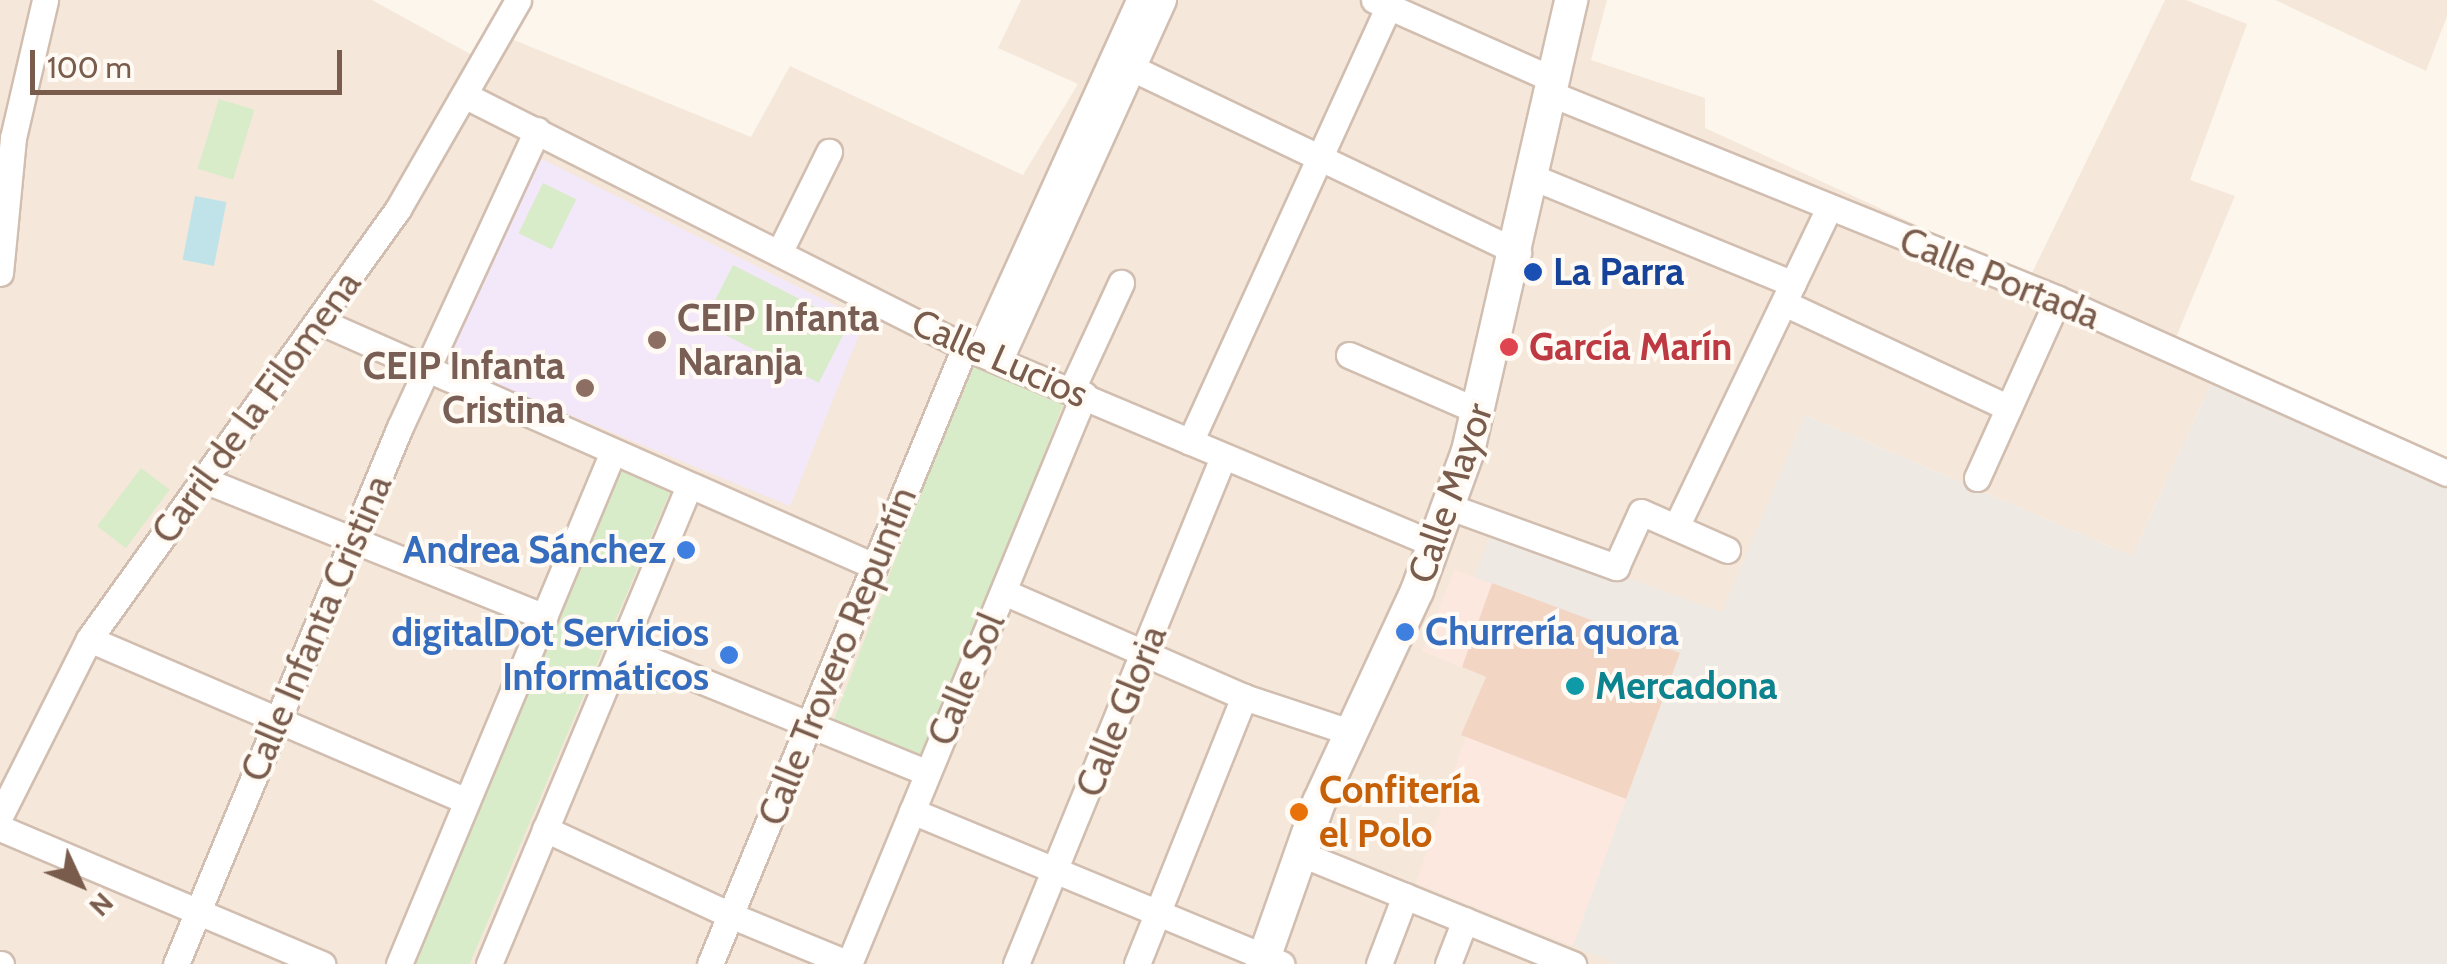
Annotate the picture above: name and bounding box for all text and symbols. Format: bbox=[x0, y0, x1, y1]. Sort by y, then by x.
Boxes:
scale bar bbox=[35, 30, 348, 92]
text: 100 m bbox=[47, 49, 132, 86]
street label: Calle Portada bbox=[1893, 217, 2107, 339]
place label: La Parra bbox=[1553, 249, 1684, 295]
marker: La Parra bbox=[1522, 261, 1544, 283]
street label: Carril de la Filomena bbox=[142, 262, 370, 552]
place label: CEIP Infanta Naranja bbox=[677, 295, 879, 384]
street label: Calle Lucios bbox=[905, 299, 1095, 417]
place label: García Marín bbox=[1529, 324, 1732, 370]
marker: CEIP Infanta Naranja bbox=[646, 329, 668, 351]
marker: García Marín bbox=[1498, 336, 1520, 358]
place label: CEIP Infanta Cristina bbox=[363, 343, 565, 432]
marker: CEIP Infanta Cristina bbox=[574, 377, 596, 399]
street label: Calle Mayor bbox=[1398, 397, 1502, 589]
street label: Calle Infanta Cristina bbox=[231, 468, 401, 788]
street label: Calle Trovero Repuntín bbox=[748, 480, 926, 832]
place label: Andrea Sánchez bbox=[403, 527, 666, 573]
marker: Andrea Sánchez bbox=[675, 539, 697, 561]
street label: Calle Sol bbox=[918, 606, 1014, 752]
place label: Churrería quora bbox=[1425, 609, 1679, 655]
place label: digitalDot Servicios Informáticos bbox=[391, 610, 709, 699]
street label: Calle Gloria bbox=[1066, 619, 1176, 803]
marker: Churrería quora bbox=[1394, 621, 1416, 643]
marker: digitalDot Servicios Informáticos bbox=[718, 644, 740, 666]
place label: Mercadona bbox=[1595, 663, 1777, 709]
marker: Mercadona bbox=[1564, 675, 1586, 697]
place label: Confitería el Polo bbox=[1319, 767, 1480, 856]
marker: Confitería el Polo bbox=[1288, 801, 1310, 823]
north arrow bbox=[30, 834, 130, 934]
text: N bbox=[82, 886, 121, 924]

